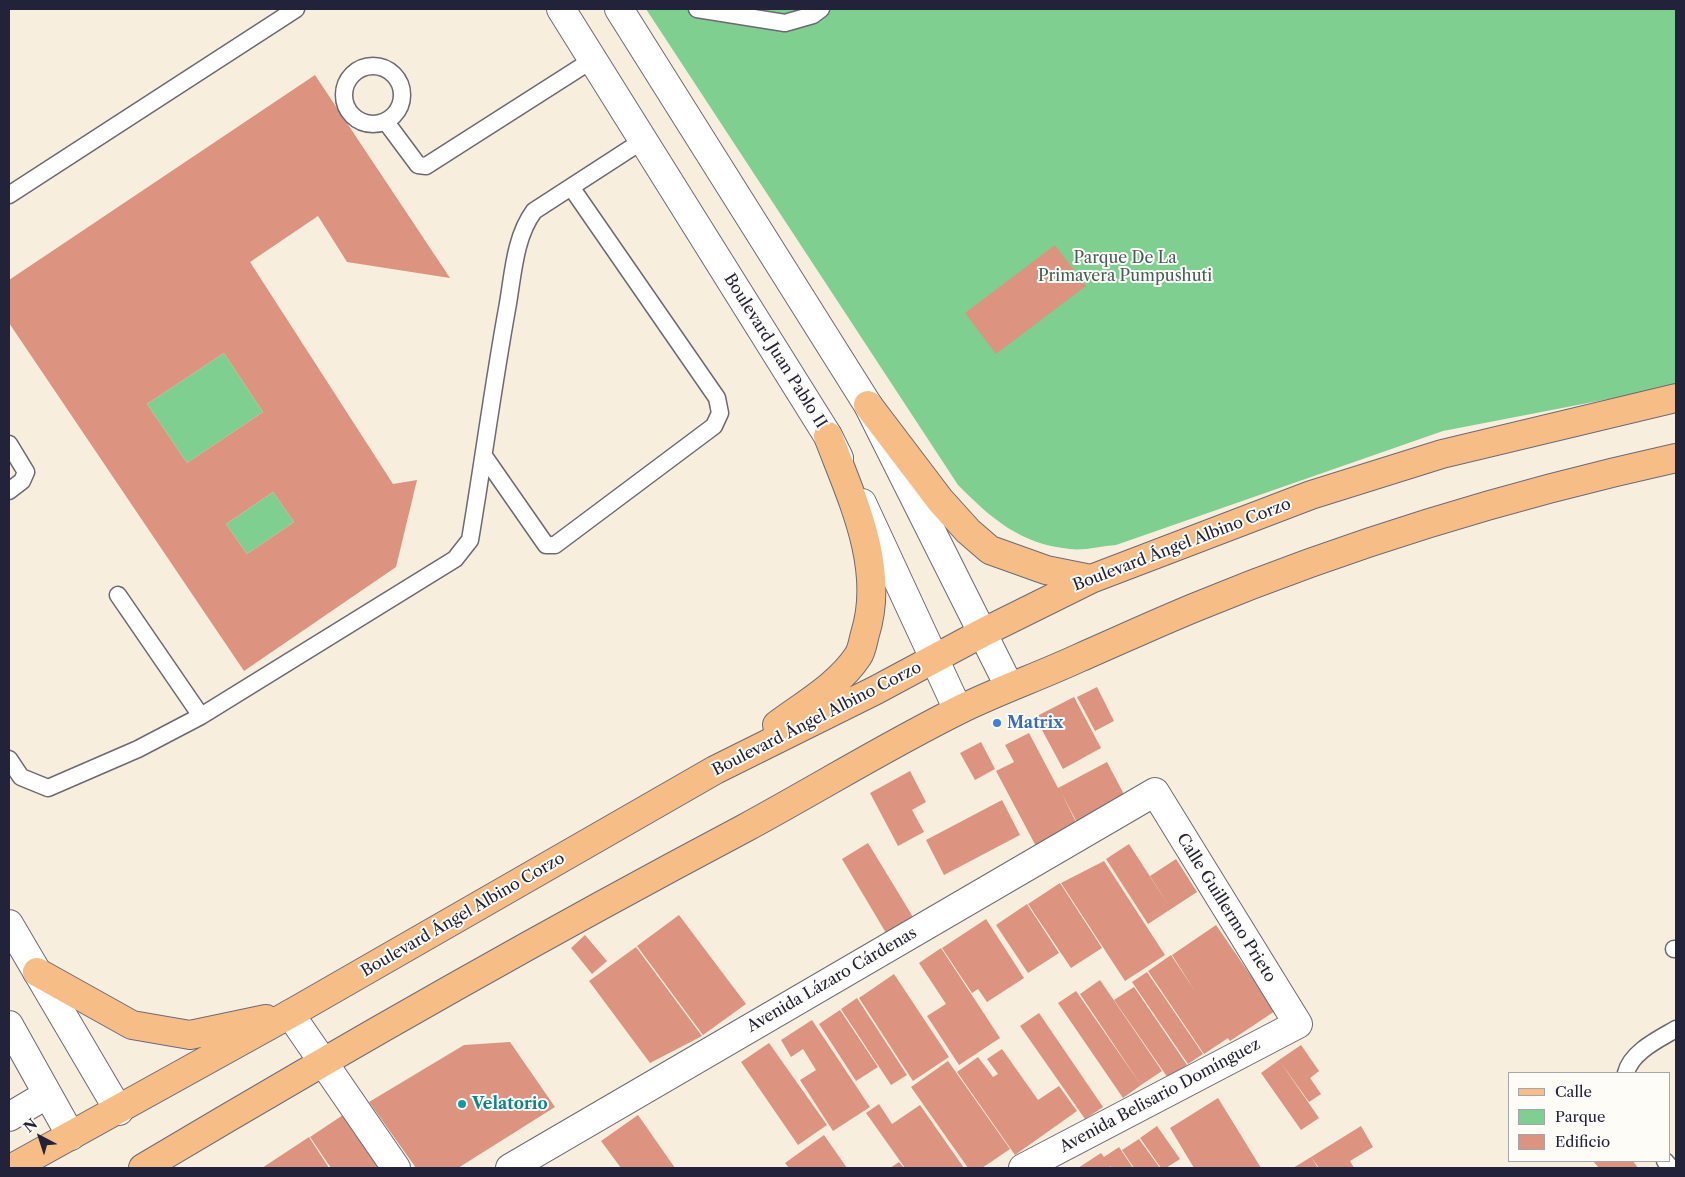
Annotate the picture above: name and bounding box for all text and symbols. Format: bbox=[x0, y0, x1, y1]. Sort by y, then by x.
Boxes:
park label: Parque De La Primavera Pumpushuti bbox=[1038, 248, 1212, 286]
street label: Boulevard Juan Pablo II bbox=[719, 270, 831, 432]
street label: Boulevard Ángel Albino Corzo bbox=[1070, 495, 1294, 595]
street label: Boulevard Ángel Albino Corzo bbox=[709, 658, 925, 780]
place label: Matrix bbox=[1007, 713, 1063, 733]
marker: Matrix bbox=[991, 717, 1003, 729]
street label: Calle Guillermo Prieto bbox=[1172, 830, 1280, 986]
street label: Boulevard Ángel Albino Corzo bbox=[358, 849, 568, 981]
street label: Avenida Lázaro Cárdenas bbox=[744, 923, 920, 1037]
street label: Avenida Belisario Domínguez bbox=[1056, 1035, 1264, 1157]
legend bbox=[1508, 1072, 1670, 1162]
text: Calle bbox=[1555, 1082, 1592, 1101]
place label: Velatorio bbox=[472, 1094, 548, 1114]
marker: Velatorio bbox=[456, 1098, 468, 1110]
text: Parque bbox=[1555, 1107, 1605, 1126]
north arrow bbox=[15, 1112, 65, 1162]
text: N bbox=[20, 1115, 41, 1136]
text: Edificio bbox=[1555, 1132, 1610, 1151]

